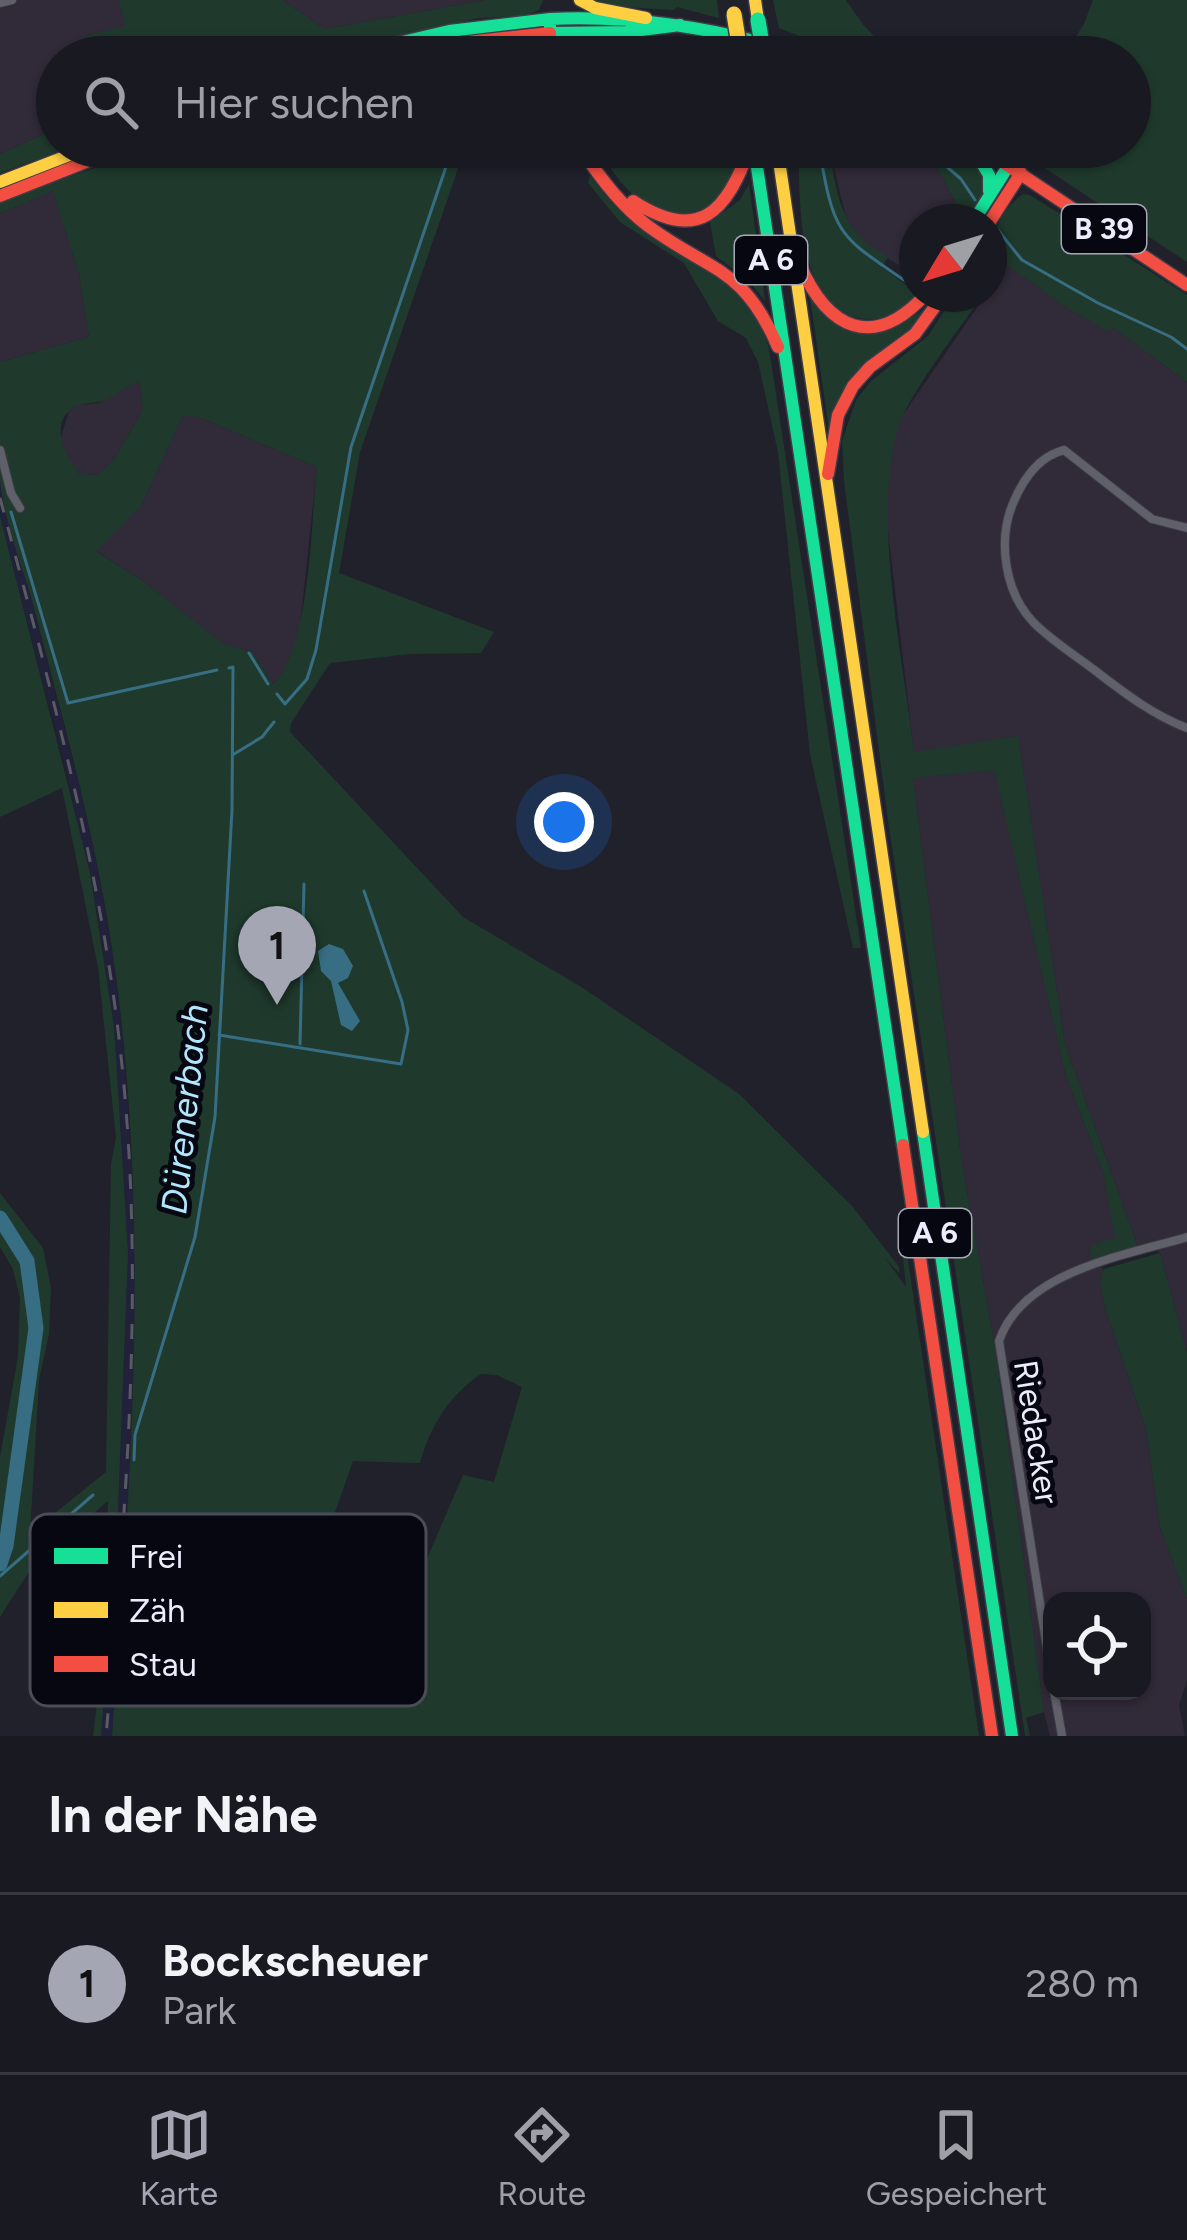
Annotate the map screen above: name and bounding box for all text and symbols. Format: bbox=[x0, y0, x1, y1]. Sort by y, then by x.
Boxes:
search box bbox=[36, 36, 1151, 168]
icon: search bbox=[78, 69, 144, 135]
text: Hier suchen bbox=[174, 75, 414, 129]
north arrow bbox=[899, 204, 1007, 312]
road number: B 39 bbox=[1062, 205, 1146, 253]
road number: A 6 bbox=[735, 236, 807, 284]
your location bbox=[534, 792, 594, 852]
pin: 1 bbox=[238, 906, 316, 1005]
water label: Dürenerbach bbox=[152, 1002, 217, 1216]
road number: A 6 bbox=[899, 1209, 971, 1257]
street label: Riedacker bbox=[1006, 1357, 1067, 1507]
legend bbox=[30, 1514, 426, 1706]
text: Frei bbox=[129, 1537, 183, 1576]
text: Zäh bbox=[129, 1591, 185, 1630]
map controls bbox=[1043, 1592, 1151, 1700]
button: locate bbox=[1043, 1592, 1151, 1700]
text: Stau bbox=[129, 1645, 197, 1684]
text: In der Nähe bbox=[48, 1784, 318, 1845]
text: Bockscheuer bbox=[162, 1933, 428, 1987]
text: 1 bbox=[79, 1960, 95, 2007]
text: 280 m bbox=[1025, 1960, 1139, 2007]
text: Park bbox=[162, 1987, 236, 2034]
tab: Karte bbox=[140, 2102, 218, 2213]
tab: Route bbox=[498, 2102, 586, 2213]
tab: Gespeichert bbox=[866, 2102, 1047, 2213]

